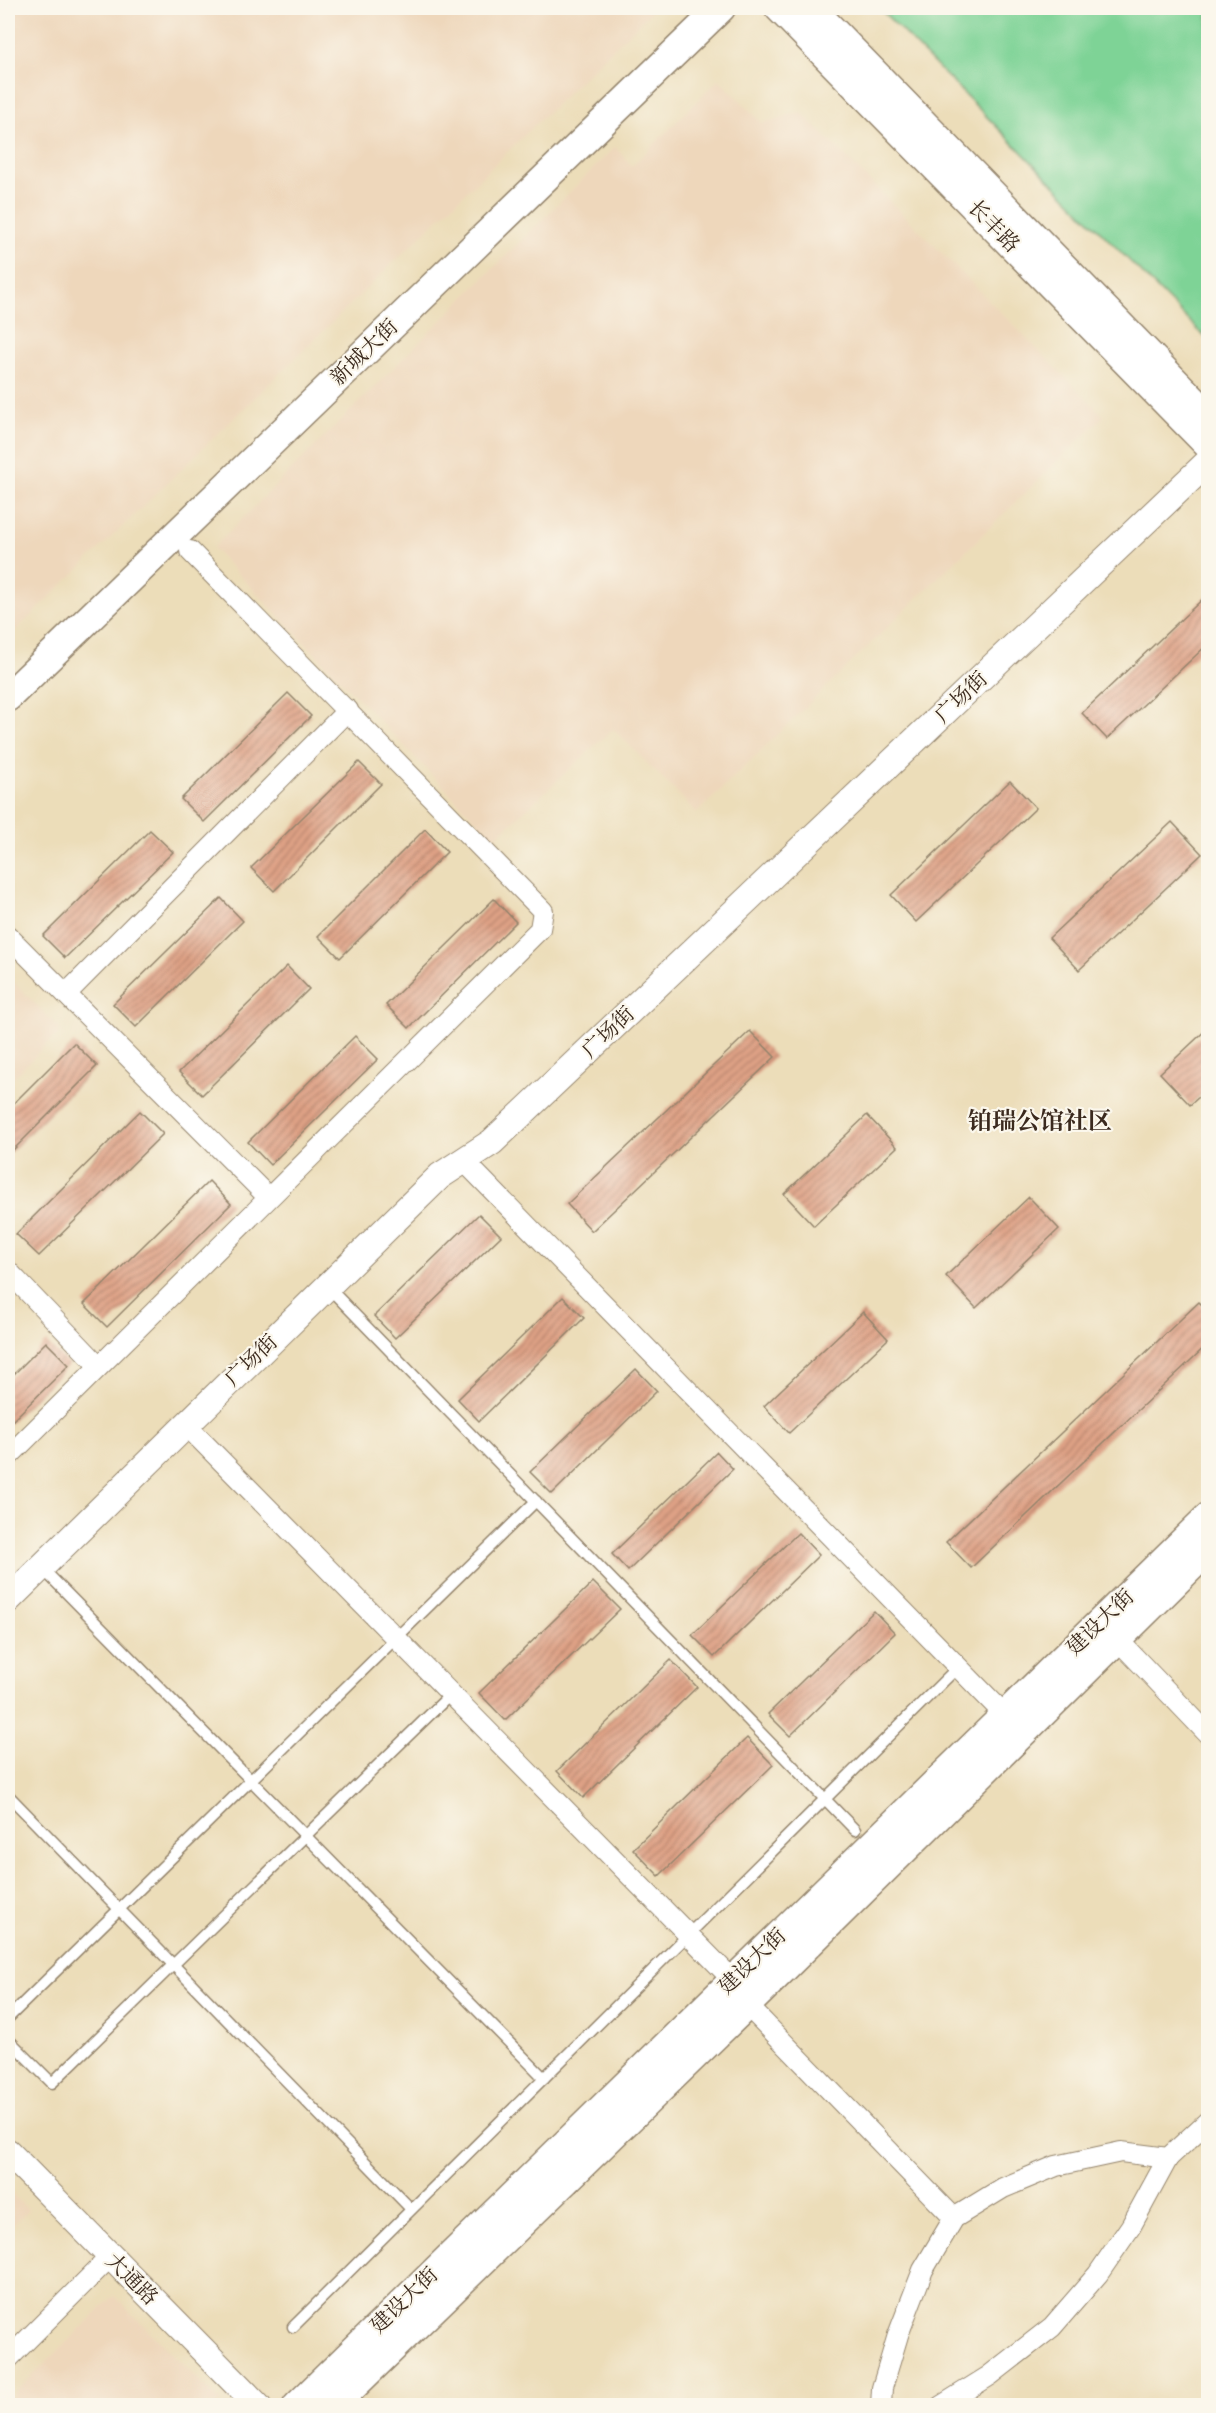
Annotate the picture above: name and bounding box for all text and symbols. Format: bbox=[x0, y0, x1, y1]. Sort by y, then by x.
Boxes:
street label: 长丰路 bbox=[961, 192, 1027, 259]
street label: 新城大街 bbox=[323, 311, 405, 392]
street label: 广场街 bbox=[927, 664, 994, 730]
street label: 广场街 bbox=[574, 999, 641, 1065]
district label: 铂瑞公馆社区 bbox=[968, 1103, 1112, 1138]
street label: 广场街 bbox=[217, 1327, 284, 1393]
street label: 建设大街 bbox=[1059, 1581, 1141, 1662]
street label: 建设大街 bbox=[711, 1920, 793, 2001]
street label: 大通路 bbox=[99, 2245, 166, 2312]
street label: 建设大街 bbox=[363, 2259, 445, 2340]

